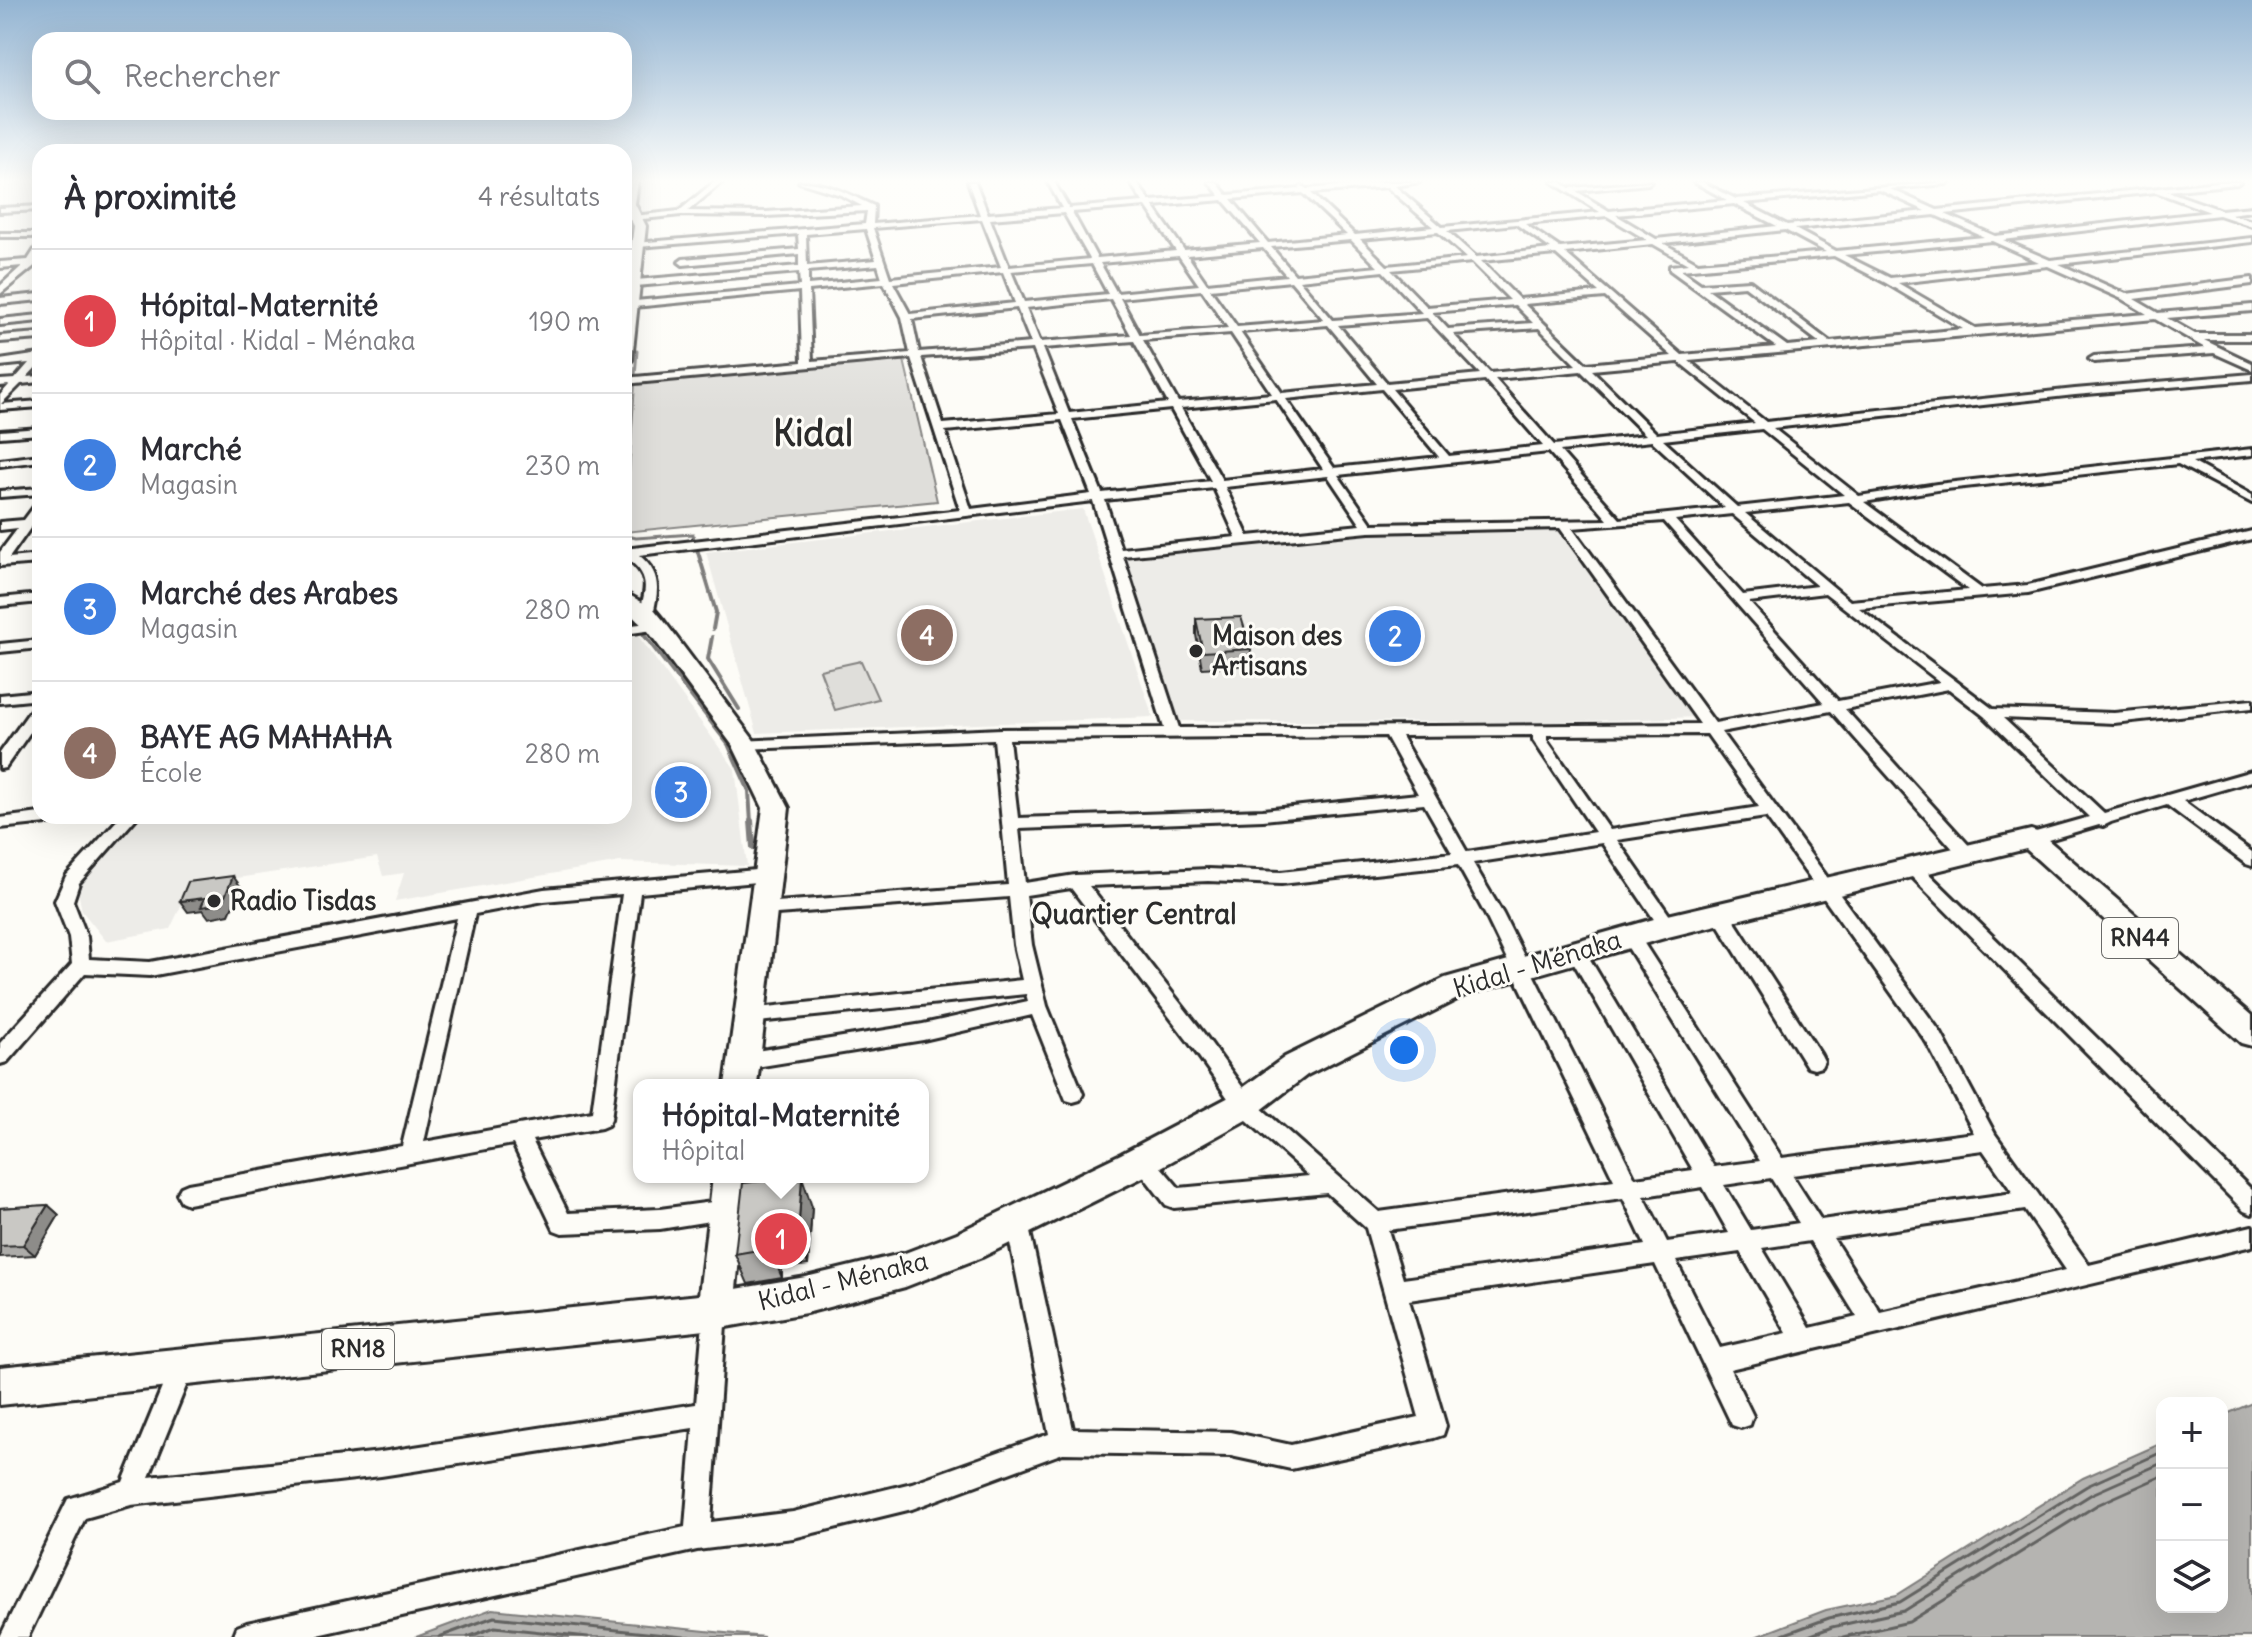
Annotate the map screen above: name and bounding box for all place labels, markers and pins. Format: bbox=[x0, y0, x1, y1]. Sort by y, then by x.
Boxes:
pin: 4 bbox=[901, 605, 953, 665]
pin: 2 bbox=[1369, 606, 1421, 666]
place label: Maison des Artisans bbox=[1212, 619, 1342, 682]
marker: Maison des Artisans bbox=[1187, 642, 1205, 660]
pin: 3 bbox=[655, 762, 707, 822]
place label: Radio Tisdas bbox=[230, 884, 376, 917]
marker: Radio Tisdas bbox=[205, 892, 223, 910]
pin: 1 bbox=[755, 1209, 807, 1269]

